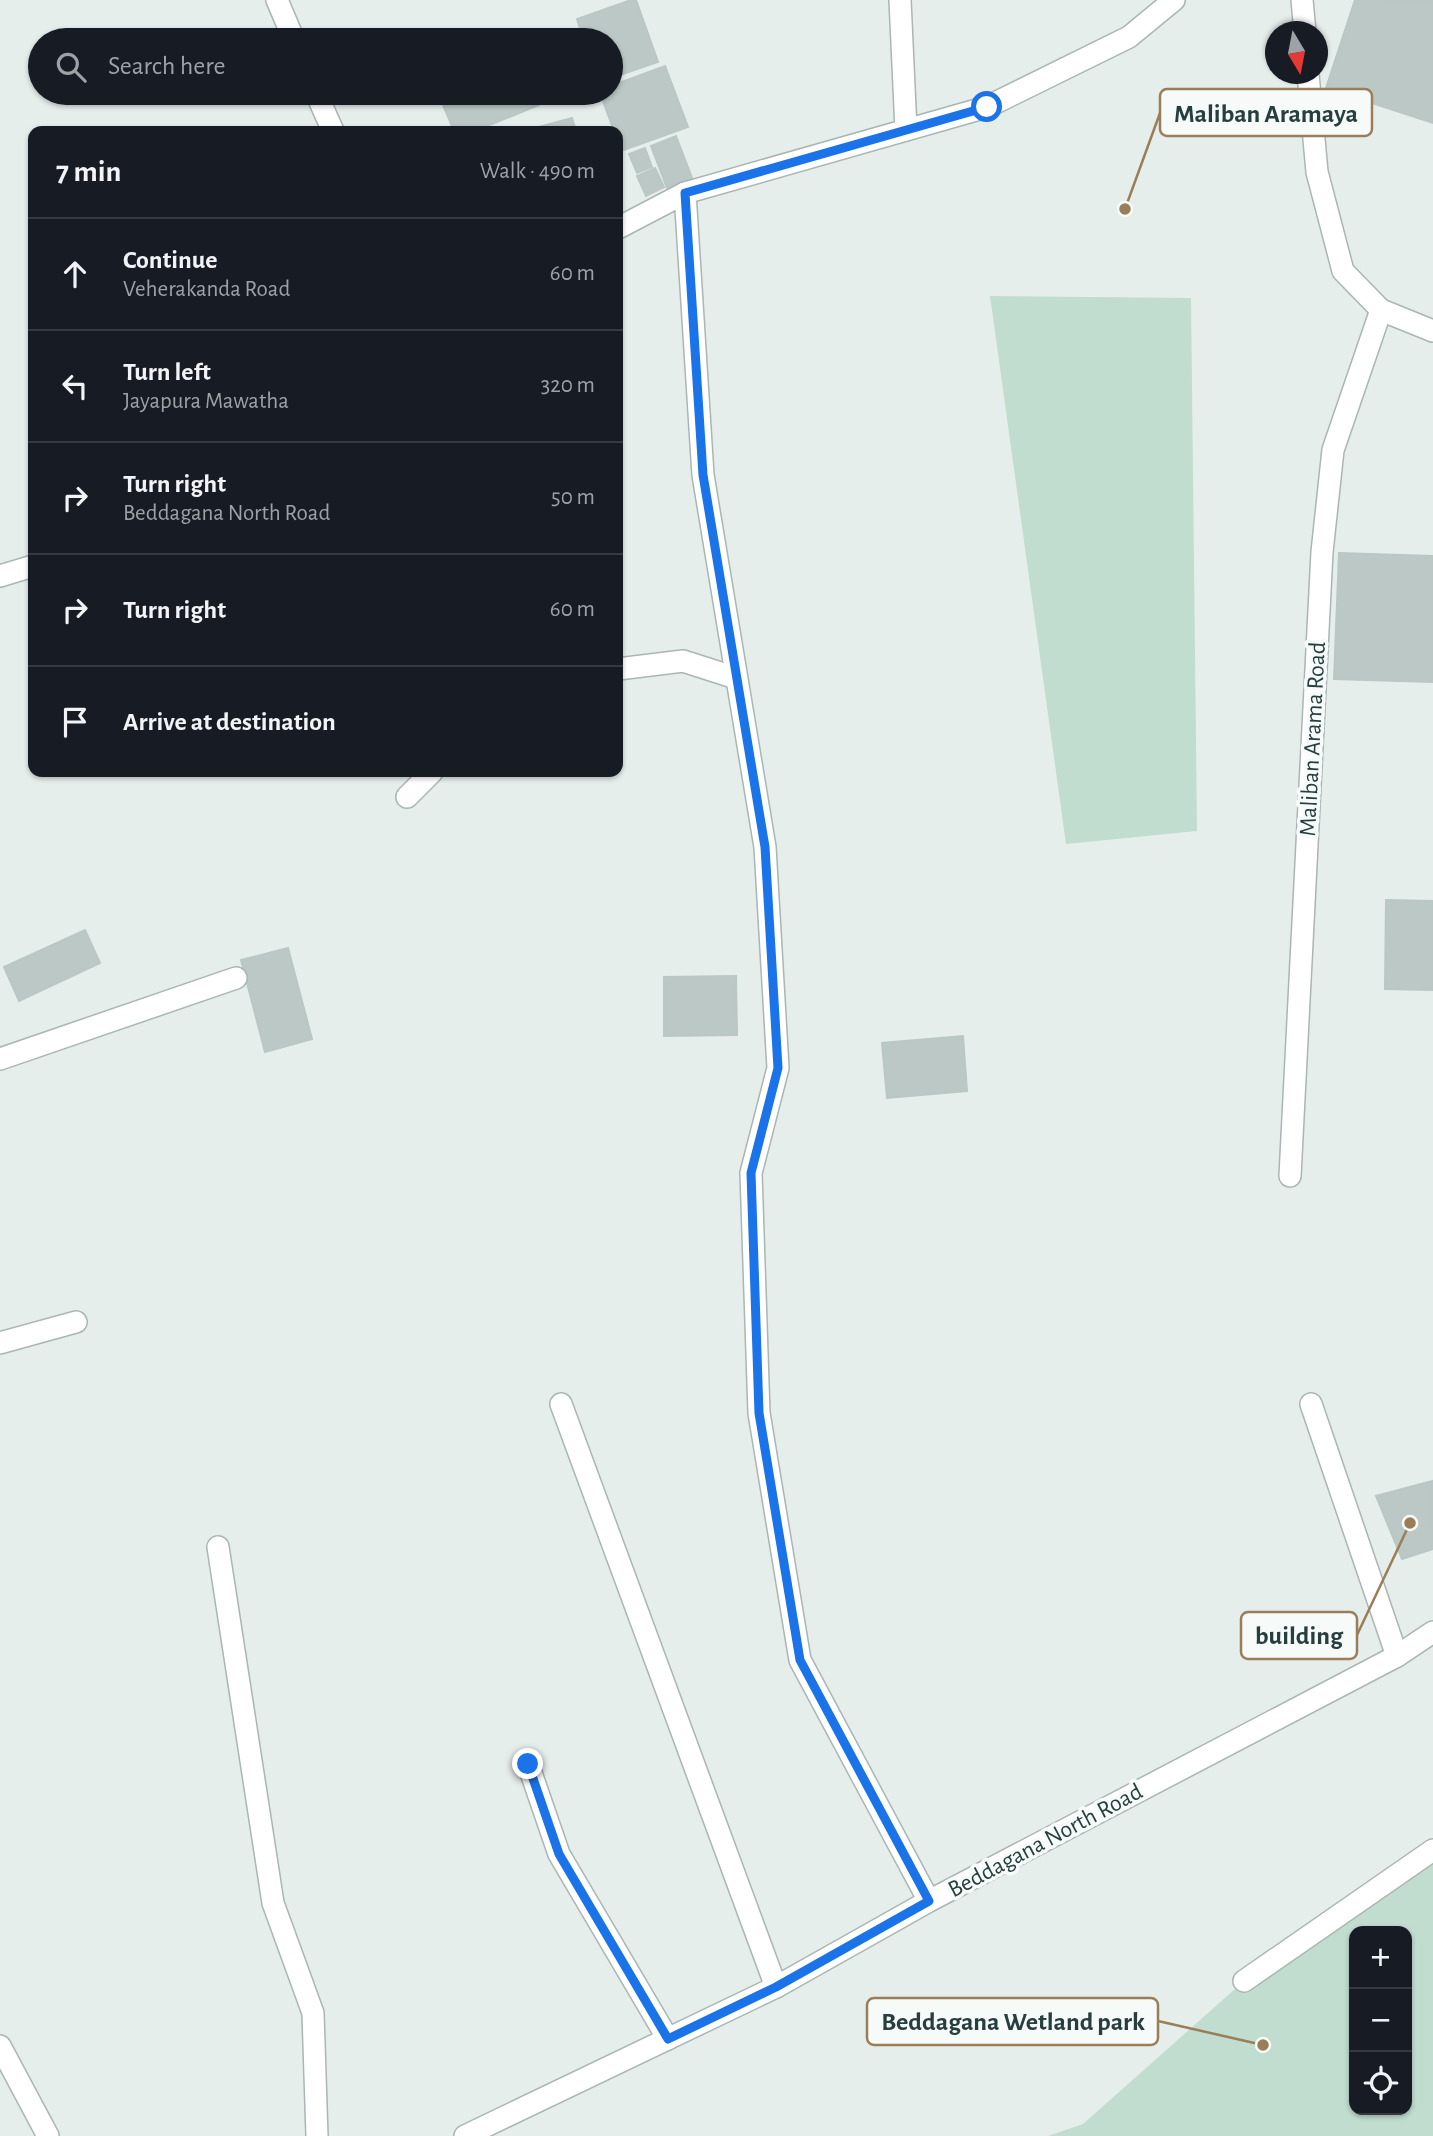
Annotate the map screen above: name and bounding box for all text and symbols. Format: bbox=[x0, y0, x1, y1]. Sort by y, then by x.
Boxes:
north arrow bbox=[1265, 21, 1328, 84]
search box bbox=[28, 28, 623, 105]
icon: search bbox=[52, 48, 90, 86]
text: Search here bbox=[108, 53, 226, 79]
callout: Maliban Aramaya bbox=[1160, 89, 1372, 136]
route start bbox=[971, 91, 1002, 122]
text: Maliban Aramaya bbox=[1174, 101, 1358, 127]
text: 7 min bbox=[56, 157, 121, 187]
text: Walk · 490 m bbox=[480, 160, 595, 183]
text: Continue bbox=[123, 247, 218, 273]
icon: ahead bbox=[56, 255, 94, 293]
text: 60 m bbox=[550, 262, 595, 285]
text: Veherakanda Road bbox=[123, 278, 290, 301]
text: Turn left bbox=[123, 359, 211, 385]
icon: left bbox=[56, 367, 94, 405]
text: 320 m bbox=[541, 374, 595, 397]
text: Jayapura Mawatha bbox=[123, 390, 289, 413]
text: Turn right bbox=[123, 471, 226, 497]
icon: right bbox=[56, 479, 94, 517]
text: 50 m bbox=[551, 486, 595, 509]
text: Beddagana North Road bbox=[123, 502, 330, 525]
icon: right bbox=[56, 591, 94, 629]
text: Turn right bbox=[123, 597, 226, 623]
text: 60 m bbox=[550, 598, 595, 621]
street label: Maliban Arama Road bbox=[1296, 641, 1330, 837]
icon: arrive bbox=[56, 703, 94, 741]
text: Arrive at destination bbox=[123, 709, 336, 735]
callout: building bbox=[1241, 1612, 1357, 1659]
text: building bbox=[1255, 1623, 1344, 1649]
route end bbox=[512, 1748, 543, 1779]
street label: Beddagana North Road bbox=[944, 1780, 1147, 1902]
map controls bbox=[1349, 1926, 1412, 2115]
button: + bbox=[1349, 1926, 1412, 1989]
button: − bbox=[1349, 1989, 1412, 2052]
callout: Beddagana Wetland park bbox=[867, 1998, 1158, 2045]
text: Beddagana Wetland park bbox=[881, 2009, 1145, 2035]
button: locate bbox=[1349, 2052, 1412, 2115]

